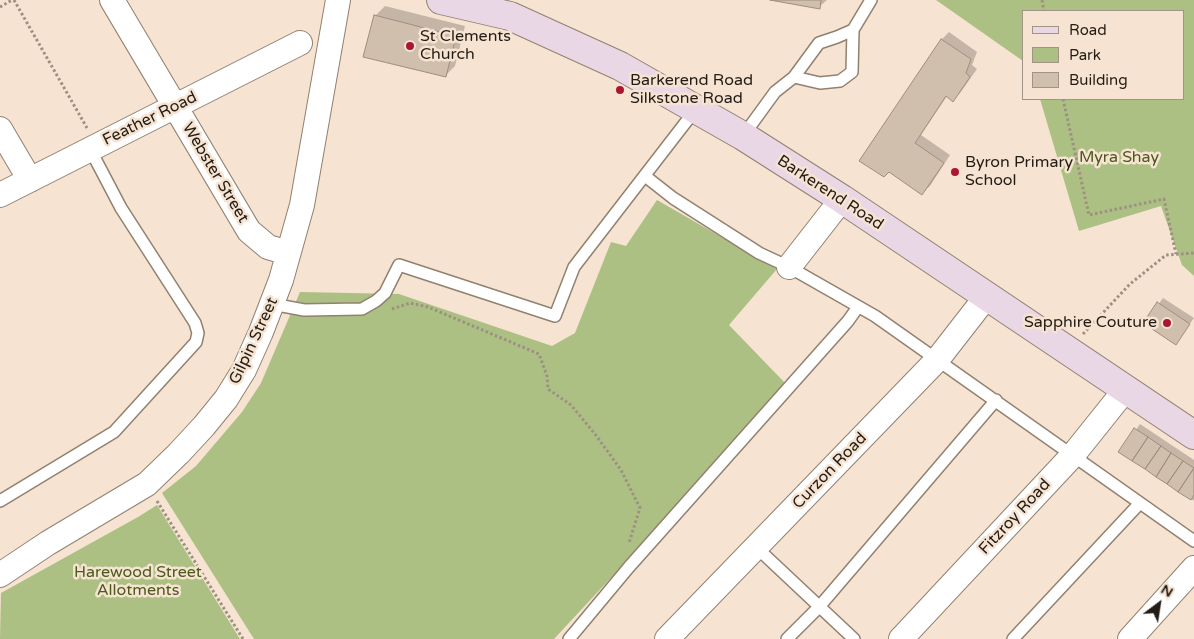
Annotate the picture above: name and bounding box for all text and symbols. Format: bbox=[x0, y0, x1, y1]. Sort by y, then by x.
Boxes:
legend bbox=[1022, 10, 1184, 100]
text: Road bbox=[1069, 21, 1107, 39]
place label: St Clements Church bbox=[420, 27, 511, 65]
marker: St Clements Church bbox=[404, 40, 416, 52]
text: Park bbox=[1069, 46, 1101, 64]
place label: Barkerend Road Silkstone Road bbox=[630, 71, 753, 109]
text: Building bbox=[1069, 71, 1128, 89]
marker: Barkerend Road Silkstone Road bbox=[614, 84, 626, 96]
street label: Feather Road bbox=[100, 88, 200, 150]
street label: Webster Street bbox=[178, 119, 252, 227]
park label: Myra Shay bbox=[1079, 148, 1159, 168]
street label: Barkerend Road bbox=[773, 151, 887, 235]
place label: Byron Primary School bbox=[965, 153, 1073, 191]
marker: Byron Primary School bbox=[949, 166, 961, 178]
street label: Gilpin Street bbox=[225, 294, 283, 388]
place label: Sapphire Couture bbox=[1024, 313, 1157, 333]
marker: Sapphire Couture bbox=[1161, 317, 1173, 329]
street label: Curzon Road bbox=[789, 429, 871, 513]
street label: Fitzroy Road bbox=[975, 475, 1055, 559]
park label: Harewood Street Allotments bbox=[74, 563, 202, 601]
north arrow bbox=[1134, 579, 1184, 629]
text: N bbox=[1158, 581, 1176, 601]

